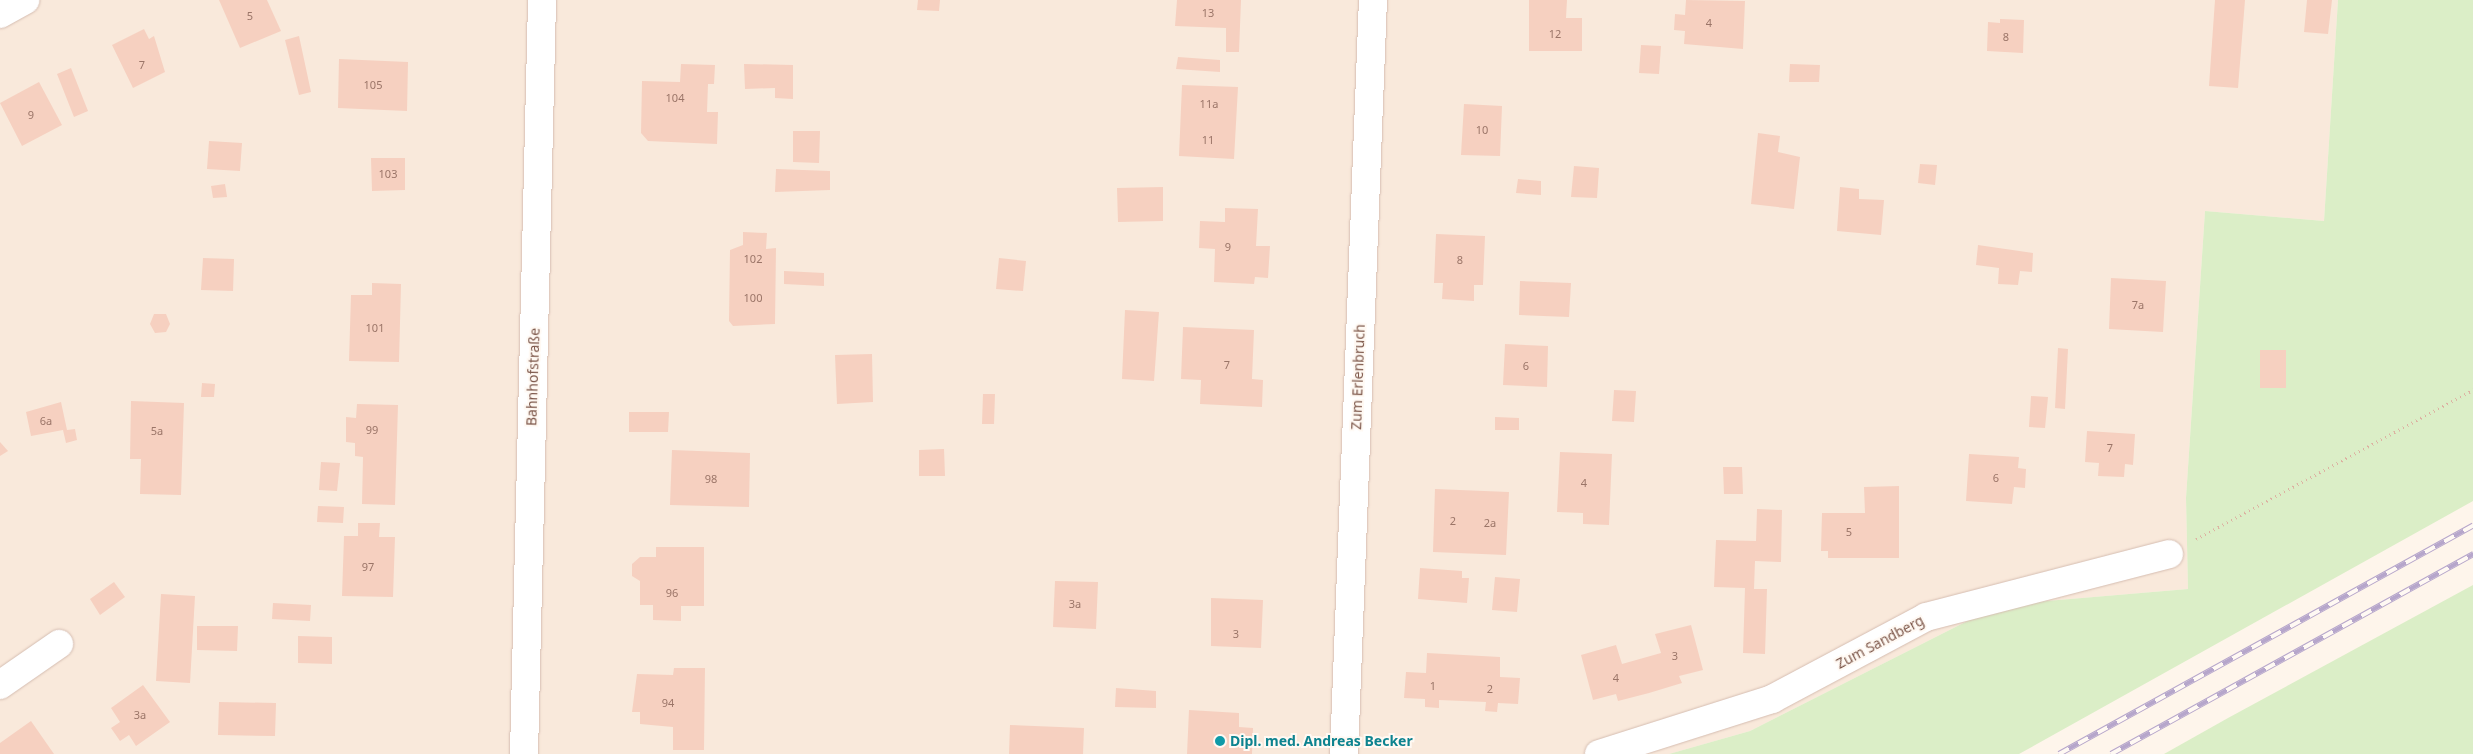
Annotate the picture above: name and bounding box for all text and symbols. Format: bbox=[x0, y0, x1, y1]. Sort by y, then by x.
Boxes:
house number: 13 bbox=[1202, 6, 1214, 20]
house number: 5 bbox=[247, 9, 253, 23]
house number: 4 bbox=[1706, 16, 1712, 30]
house number: 12 bbox=[1549, 27, 1561, 41]
house number: 8 bbox=[2003, 30, 2009, 44]
house number: 7 bbox=[139, 58, 145, 72]
house number: 105 bbox=[364, 78, 382, 92]
house number: 104 bbox=[666, 91, 684, 105]
house number: 11a bbox=[1200, 97, 1218, 111]
house number: 9 bbox=[28, 108, 34, 122]
house number: 10 bbox=[1476, 123, 1488, 137]
house number: 11 bbox=[1202, 133, 1214, 147]
house number: 103 bbox=[379, 167, 397, 181]
house number: 9 bbox=[1225, 240, 1231, 254]
house number: 102 bbox=[744, 252, 762, 266]
house number: 8 bbox=[1457, 253, 1463, 267]
house number: 100 bbox=[744, 291, 762, 305]
house number: 7a bbox=[2132, 298, 2144, 312]
house number: 101 bbox=[366, 321, 384, 335]
street label: Zum Erlenbruch bbox=[1348, 324, 1368, 430]
street label: Bahnhofstraße bbox=[523, 328, 543, 426]
house number: 7 bbox=[1224, 358, 1230, 372]
house number: 6 bbox=[1523, 359, 1529, 373]
house number: 6a bbox=[40, 414, 52, 428]
house number: 99 bbox=[366, 423, 378, 437]
house number: 5a bbox=[151, 424, 163, 438]
house number: 7 bbox=[2107, 441, 2113, 455]
house number: 6 bbox=[1993, 471, 1999, 485]
house number: 98 bbox=[705, 472, 717, 486]
house number: 4 bbox=[1581, 476, 1587, 490]
house number: 2 bbox=[1450, 514, 1456, 528]
house number: 2a bbox=[1484, 516, 1496, 530]
house number: 5 bbox=[1846, 525, 1852, 539]
house number: 97 bbox=[362, 560, 374, 574]
house number: 96 bbox=[666, 586, 678, 600]
house number: 3a bbox=[1069, 597, 1081, 611]
street label: Zum Sandberg bbox=[1833, 612, 1927, 672]
house number: 3 bbox=[1233, 627, 1239, 641]
house number: 3 bbox=[1672, 649, 1678, 663]
house number: 4 bbox=[1613, 671, 1619, 685]
house number: 1 bbox=[1430, 679, 1436, 693]
house number: 2 bbox=[1487, 682, 1493, 696]
house number: 94 bbox=[662, 696, 674, 710]
house number: 3a bbox=[134, 708, 146, 722]
place label: Dipl. med. Andreas Becker bbox=[1230, 733, 1413, 749]
marker: Dipl. med. Andreas Becker bbox=[1214, 735, 1226, 747]

